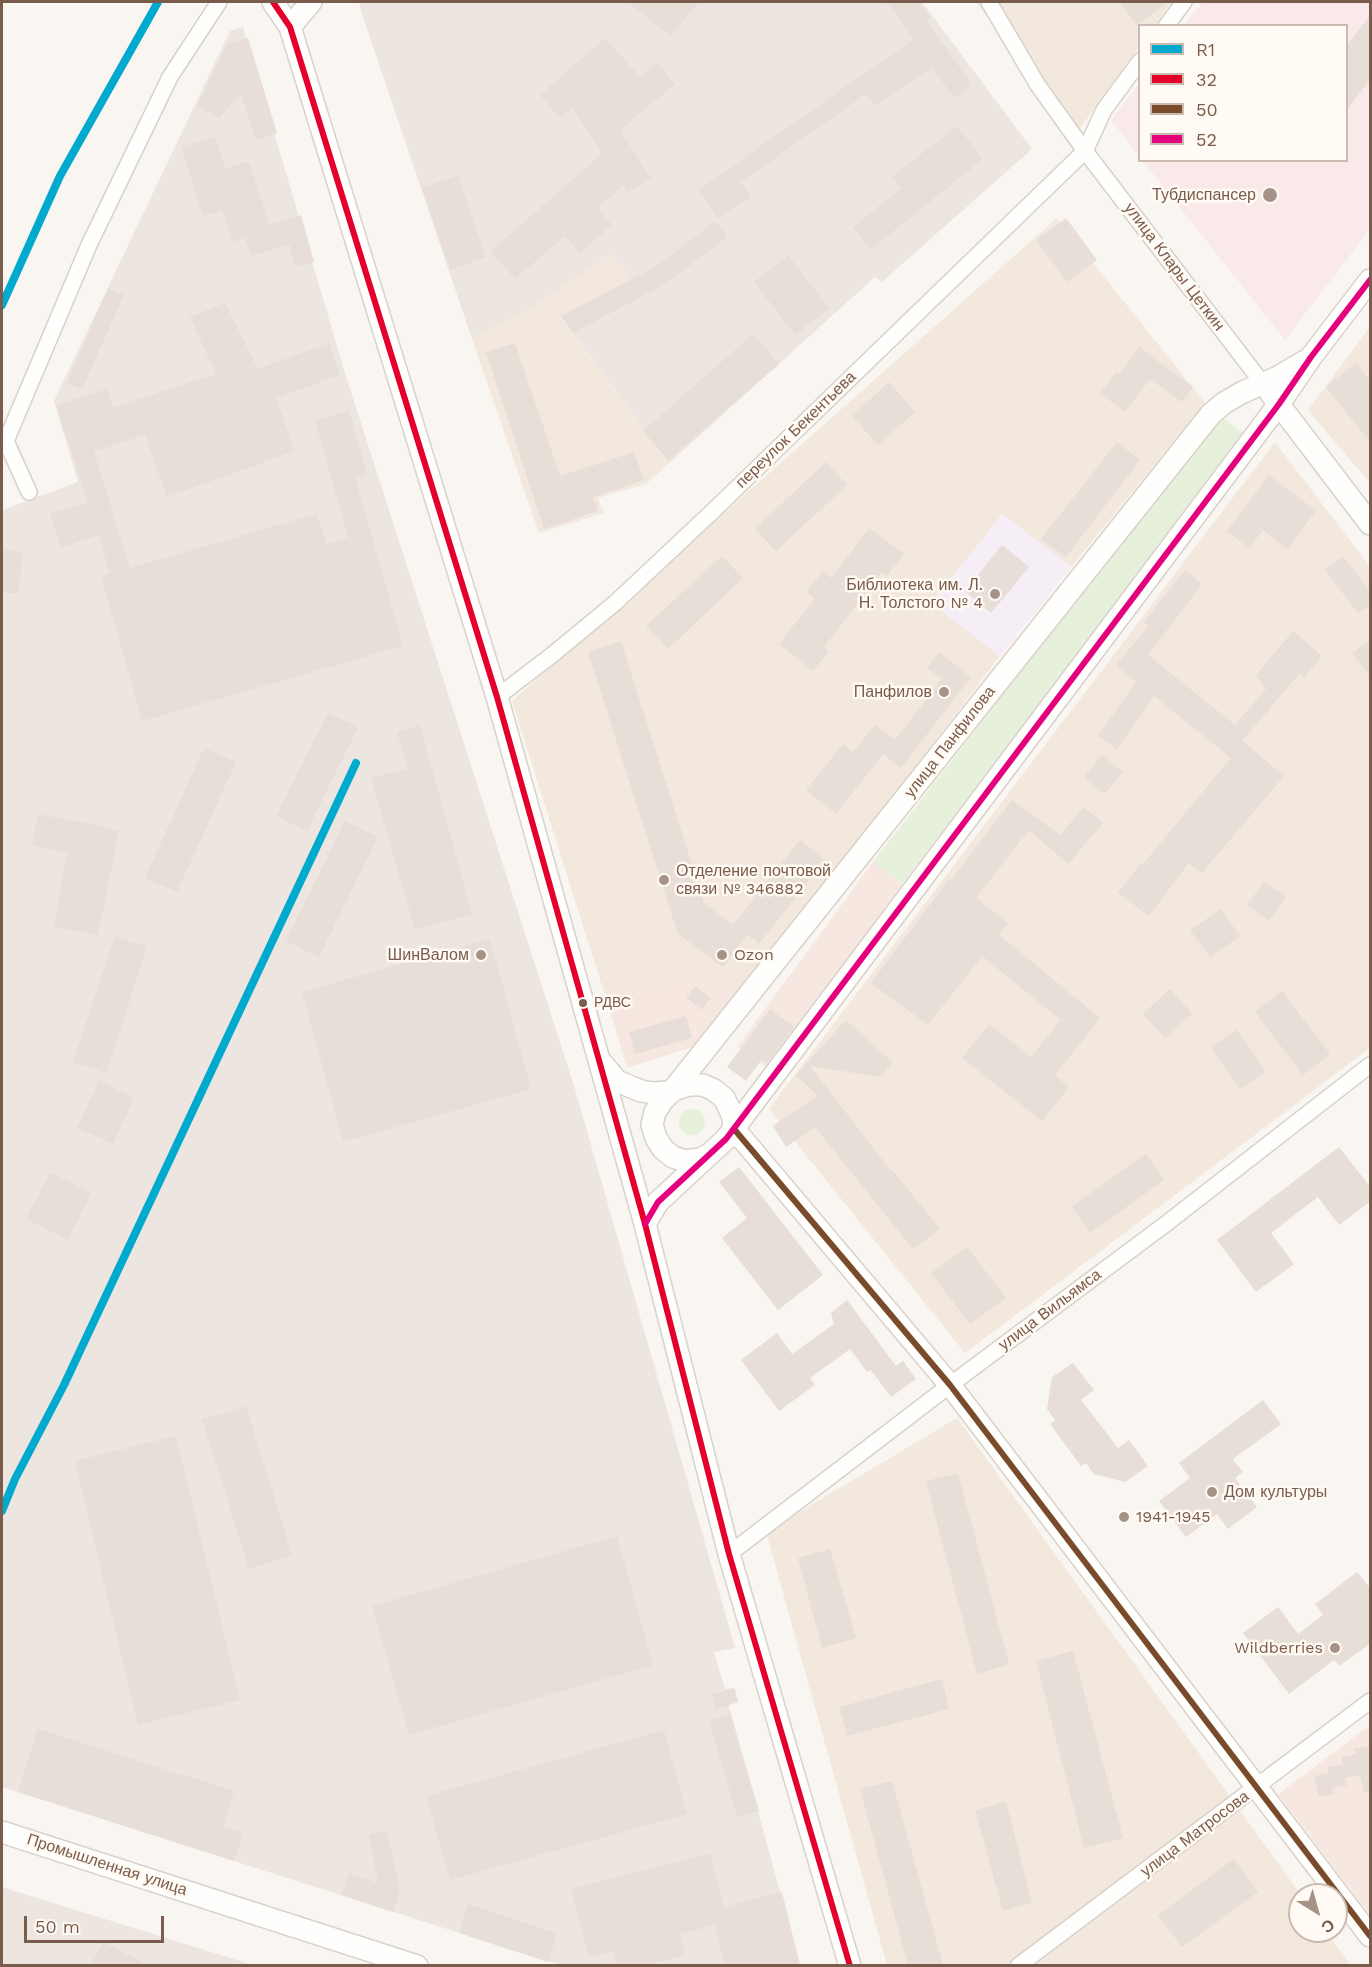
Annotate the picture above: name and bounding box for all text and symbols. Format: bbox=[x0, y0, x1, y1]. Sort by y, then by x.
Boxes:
legend bbox=[1138, 24, 1348, 162]
text: R1 bbox=[1196, 39, 1215, 60]
text: 32 bbox=[1196, 69, 1217, 90]
text: 50 bbox=[1196, 99, 1218, 120]
text: 52 bbox=[1196, 129, 1217, 150]
place label: Тубдиспансер bbox=[1152, 185, 1256, 205]
marker: Тубдиспансер bbox=[1261, 186, 1279, 204]
street label: улица Клары Цеткин bbox=[1120, 199, 1228, 335]
street label: переулок Бекентьева bbox=[732, 368, 860, 492]
place label: Библиотека им. Л. Н. Толстого № 4 bbox=[846, 575, 983, 613]
marker: Библиотека им. Л. Н. Толстого № 4 bbox=[988, 587, 1002, 601]
place label: Панфилов bbox=[854, 682, 932, 702]
street label: улица Панфилова bbox=[900, 682, 1000, 802]
marker: Панфилов bbox=[937, 685, 951, 699]
place label: Отделение почтовой связи № 346882 bbox=[676, 861, 831, 899]
marker: Отделение почтовой связи № 346882 bbox=[657, 873, 671, 887]
place label: ШинВалом bbox=[388, 945, 469, 965]
place label: Ozon bbox=[734, 945, 774, 965]
marker: ШинВалом bbox=[474, 948, 488, 962]
marker: Ozon bbox=[715, 948, 729, 962]
place label: РДВС bbox=[594, 995, 631, 1011]
marker: РДВС bbox=[577, 997, 589, 1009]
street label: улица Вильямса bbox=[995, 1265, 1105, 1355]
place label: Дом культуры bbox=[1224, 1482, 1327, 1502]
marker: Дом культуры bbox=[1205, 1485, 1219, 1499]
place label: 1941-1945 bbox=[1136, 1507, 1211, 1527]
marker: 1941-1945 bbox=[1117, 1510, 1131, 1524]
place label: Wildberries bbox=[1234, 1638, 1323, 1658]
marker: Wildberries bbox=[1328, 1641, 1342, 1655]
street label: улица Матросова bbox=[1137, 1787, 1253, 1881]
street label: Промышленная улица bbox=[24, 1830, 190, 1900]
north arrow bbox=[1288, 1883, 1348, 1943]
scale bar bbox=[27, 1904, 166, 1942]
text: С bbox=[1318, 1915, 1338, 1937]
text: 50 m bbox=[35, 1916, 80, 1937]

